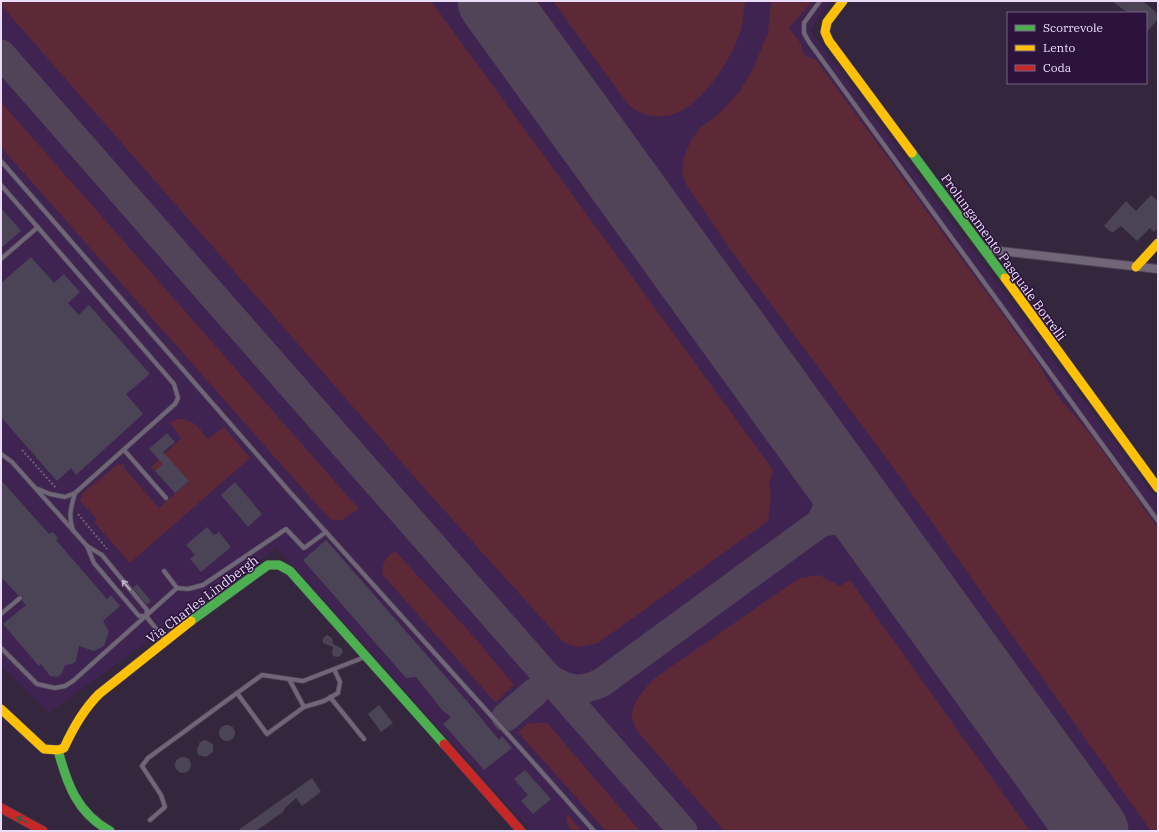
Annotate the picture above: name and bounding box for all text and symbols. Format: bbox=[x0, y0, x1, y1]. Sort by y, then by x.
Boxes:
legend bbox=[1007, 12, 1147, 84]
text: Scorrevole bbox=[1043, 20, 1103, 35]
text: Lento bbox=[1043, 40, 1075, 55]
text: Coda bbox=[1043, 60, 1072, 75]
street label: Prolungamento Pasquale Borrelli bbox=[937, 170, 1070, 344]
street label: Via Charles Lindbergh bbox=[143, 552, 262, 647]
one-way arrow bbox=[122, 579, 131, 590]
one-way arrow bbox=[16, 816, 28, 823]

